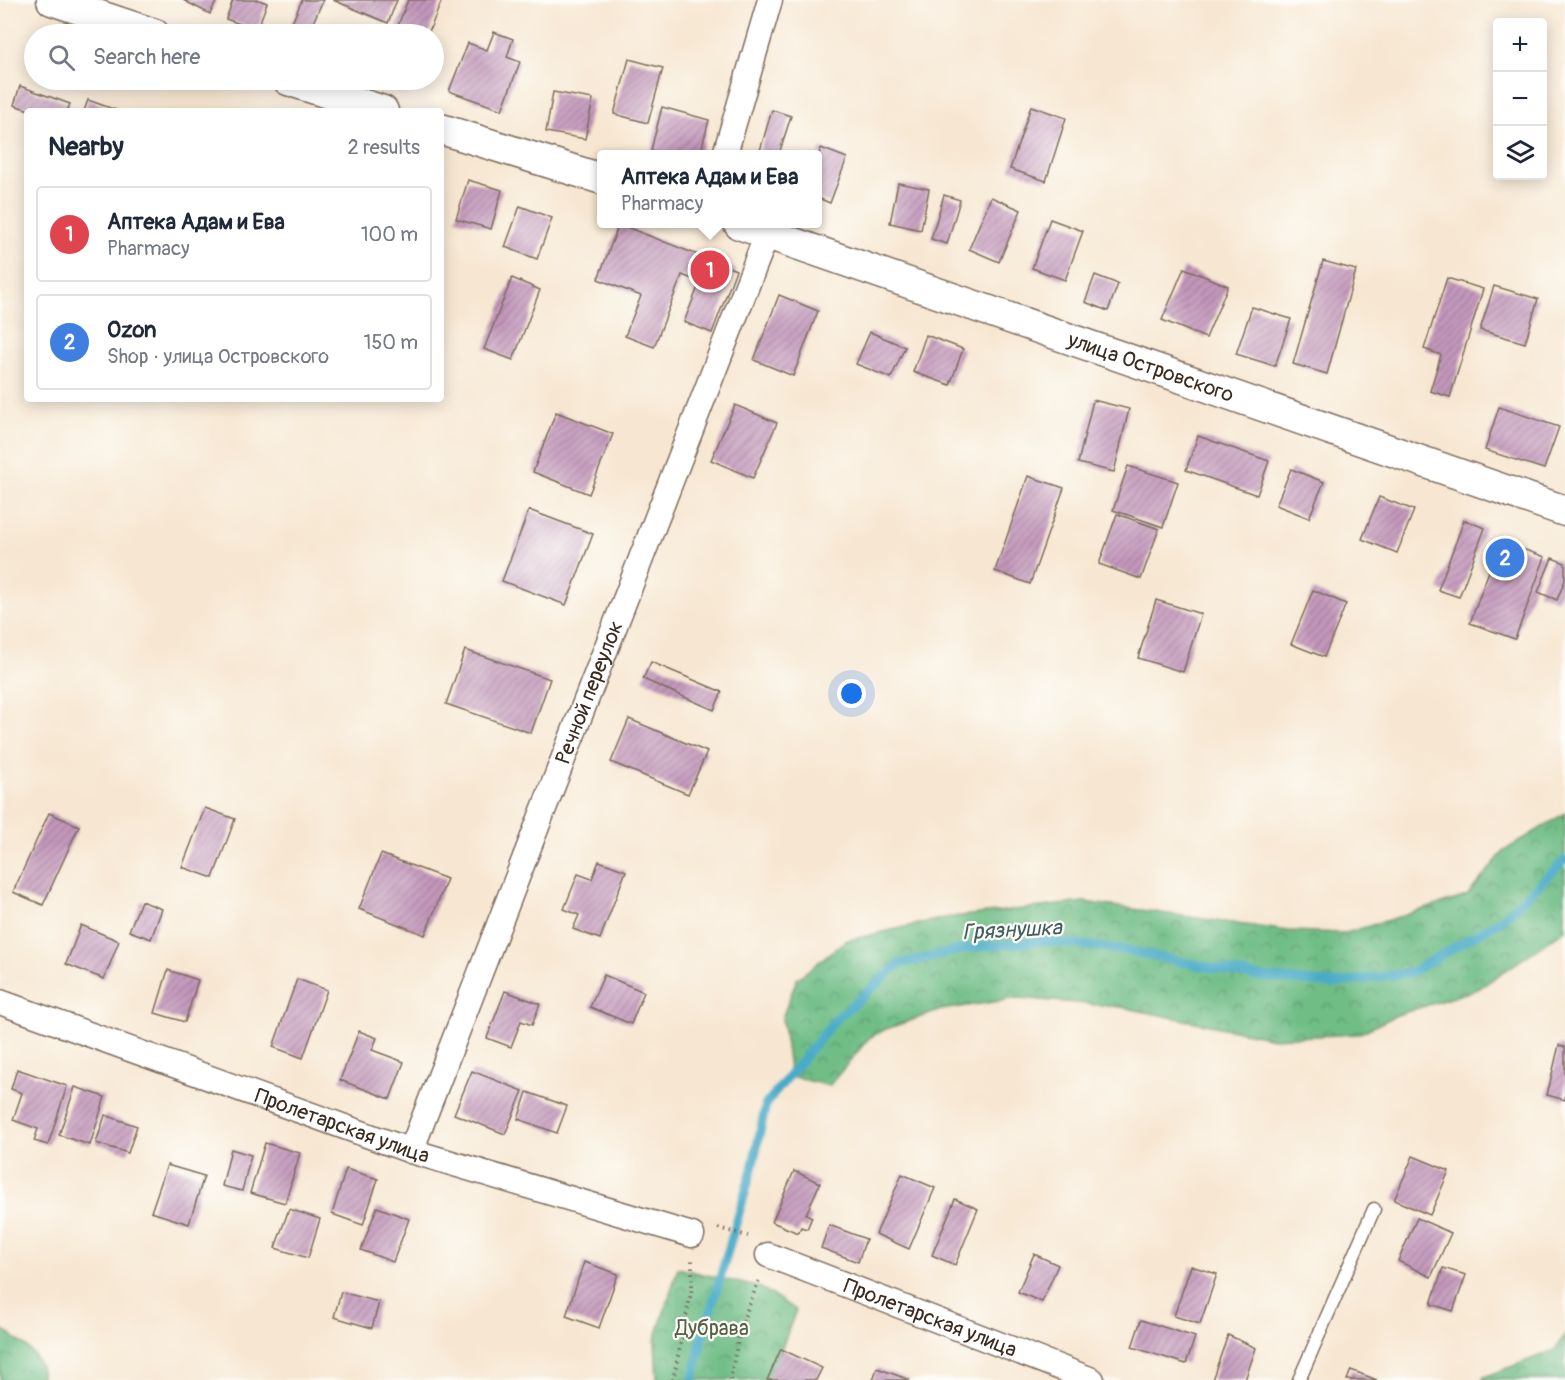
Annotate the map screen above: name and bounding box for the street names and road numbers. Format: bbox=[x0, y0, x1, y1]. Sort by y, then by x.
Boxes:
street label: улица Островского bbox=[1063, 326, 1237, 409]
street label: Речной переулок bbox=[550, 617, 630, 768]
street label: Пролетарская улица bbox=[251, 1083, 433, 1170]
street label: Пролетарская улица bbox=[840, 1272, 1021, 1364]

